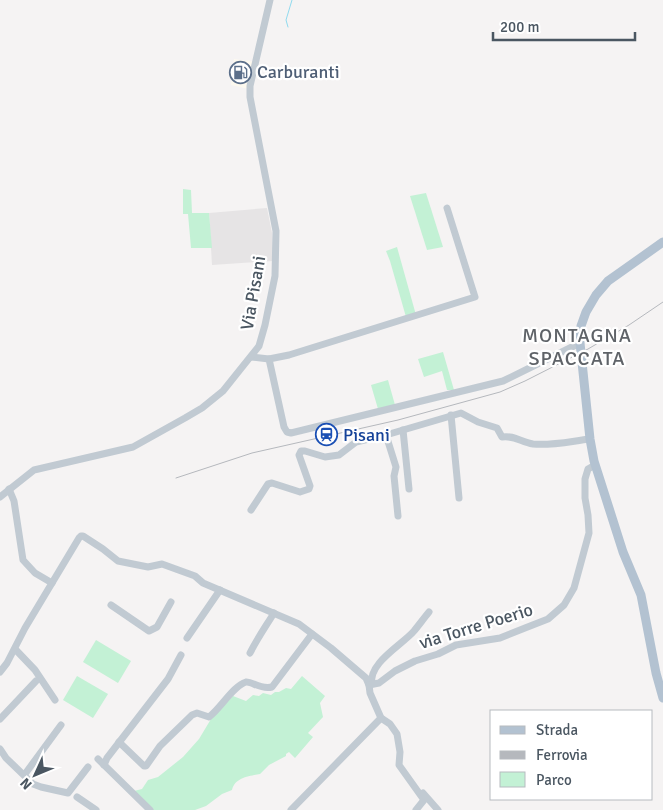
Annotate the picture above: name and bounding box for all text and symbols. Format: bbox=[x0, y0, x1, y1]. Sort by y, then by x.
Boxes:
scale bar bbox=[493, 10, 636, 42]
text: 200 m bbox=[500, 18, 540, 36]
fuel station icon: Carburanti bbox=[229, 60, 253, 84]
place label: Carburanti bbox=[257, 61, 340, 83]
street label: Via Pisani bbox=[236, 254, 270, 332]
district label: MONTAGNA SPACCATA bbox=[522, 323, 632, 371]
station icon: Pisani bbox=[315, 423, 339, 447]
place label: Pisani bbox=[343, 424, 390, 446]
street label: via Torre Poerio bbox=[416, 598, 536, 654]
legend bbox=[490, 710, 653, 800]
text: Strada bbox=[536, 721, 578, 739]
text: Ferrovia bbox=[536, 746, 588, 764]
north arrow bbox=[10, 750, 60, 800]
text: Parco bbox=[536, 771, 572, 789]
text: N bbox=[17, 774, 36, 793]

